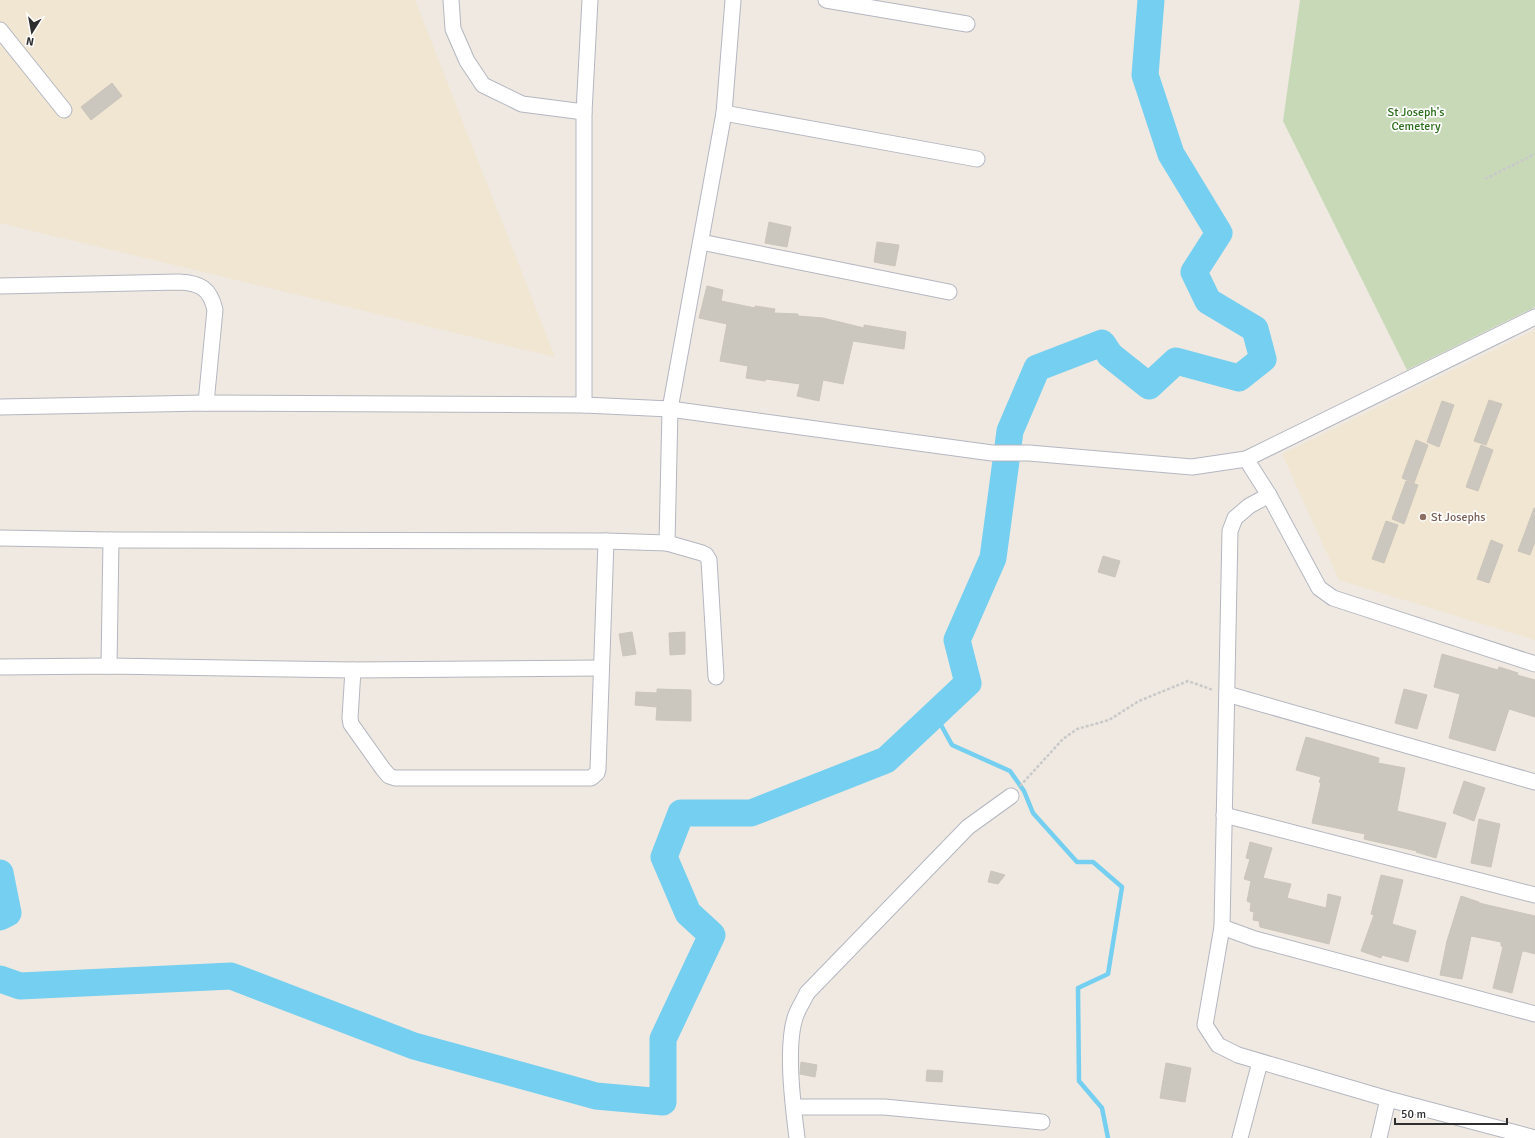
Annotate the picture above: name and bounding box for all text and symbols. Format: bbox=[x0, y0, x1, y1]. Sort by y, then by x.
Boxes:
north arrow bbox=[12, 12, 52, 52]
text: N bbox=[25, 34, 35, 48]
park label: St Joseph's Cemetery bbox=[1388, 105, 1445, 134]
place label: St Josephs bbox=[1431, 510, 1486, 525]
marker: St Josephs bbox=[1418, 512, 1428, 522]
scale bar bbox=[1395, 1100, 1507, 1126]
text: 50 m bbox=[1401, 1107, 1426, 1122]

